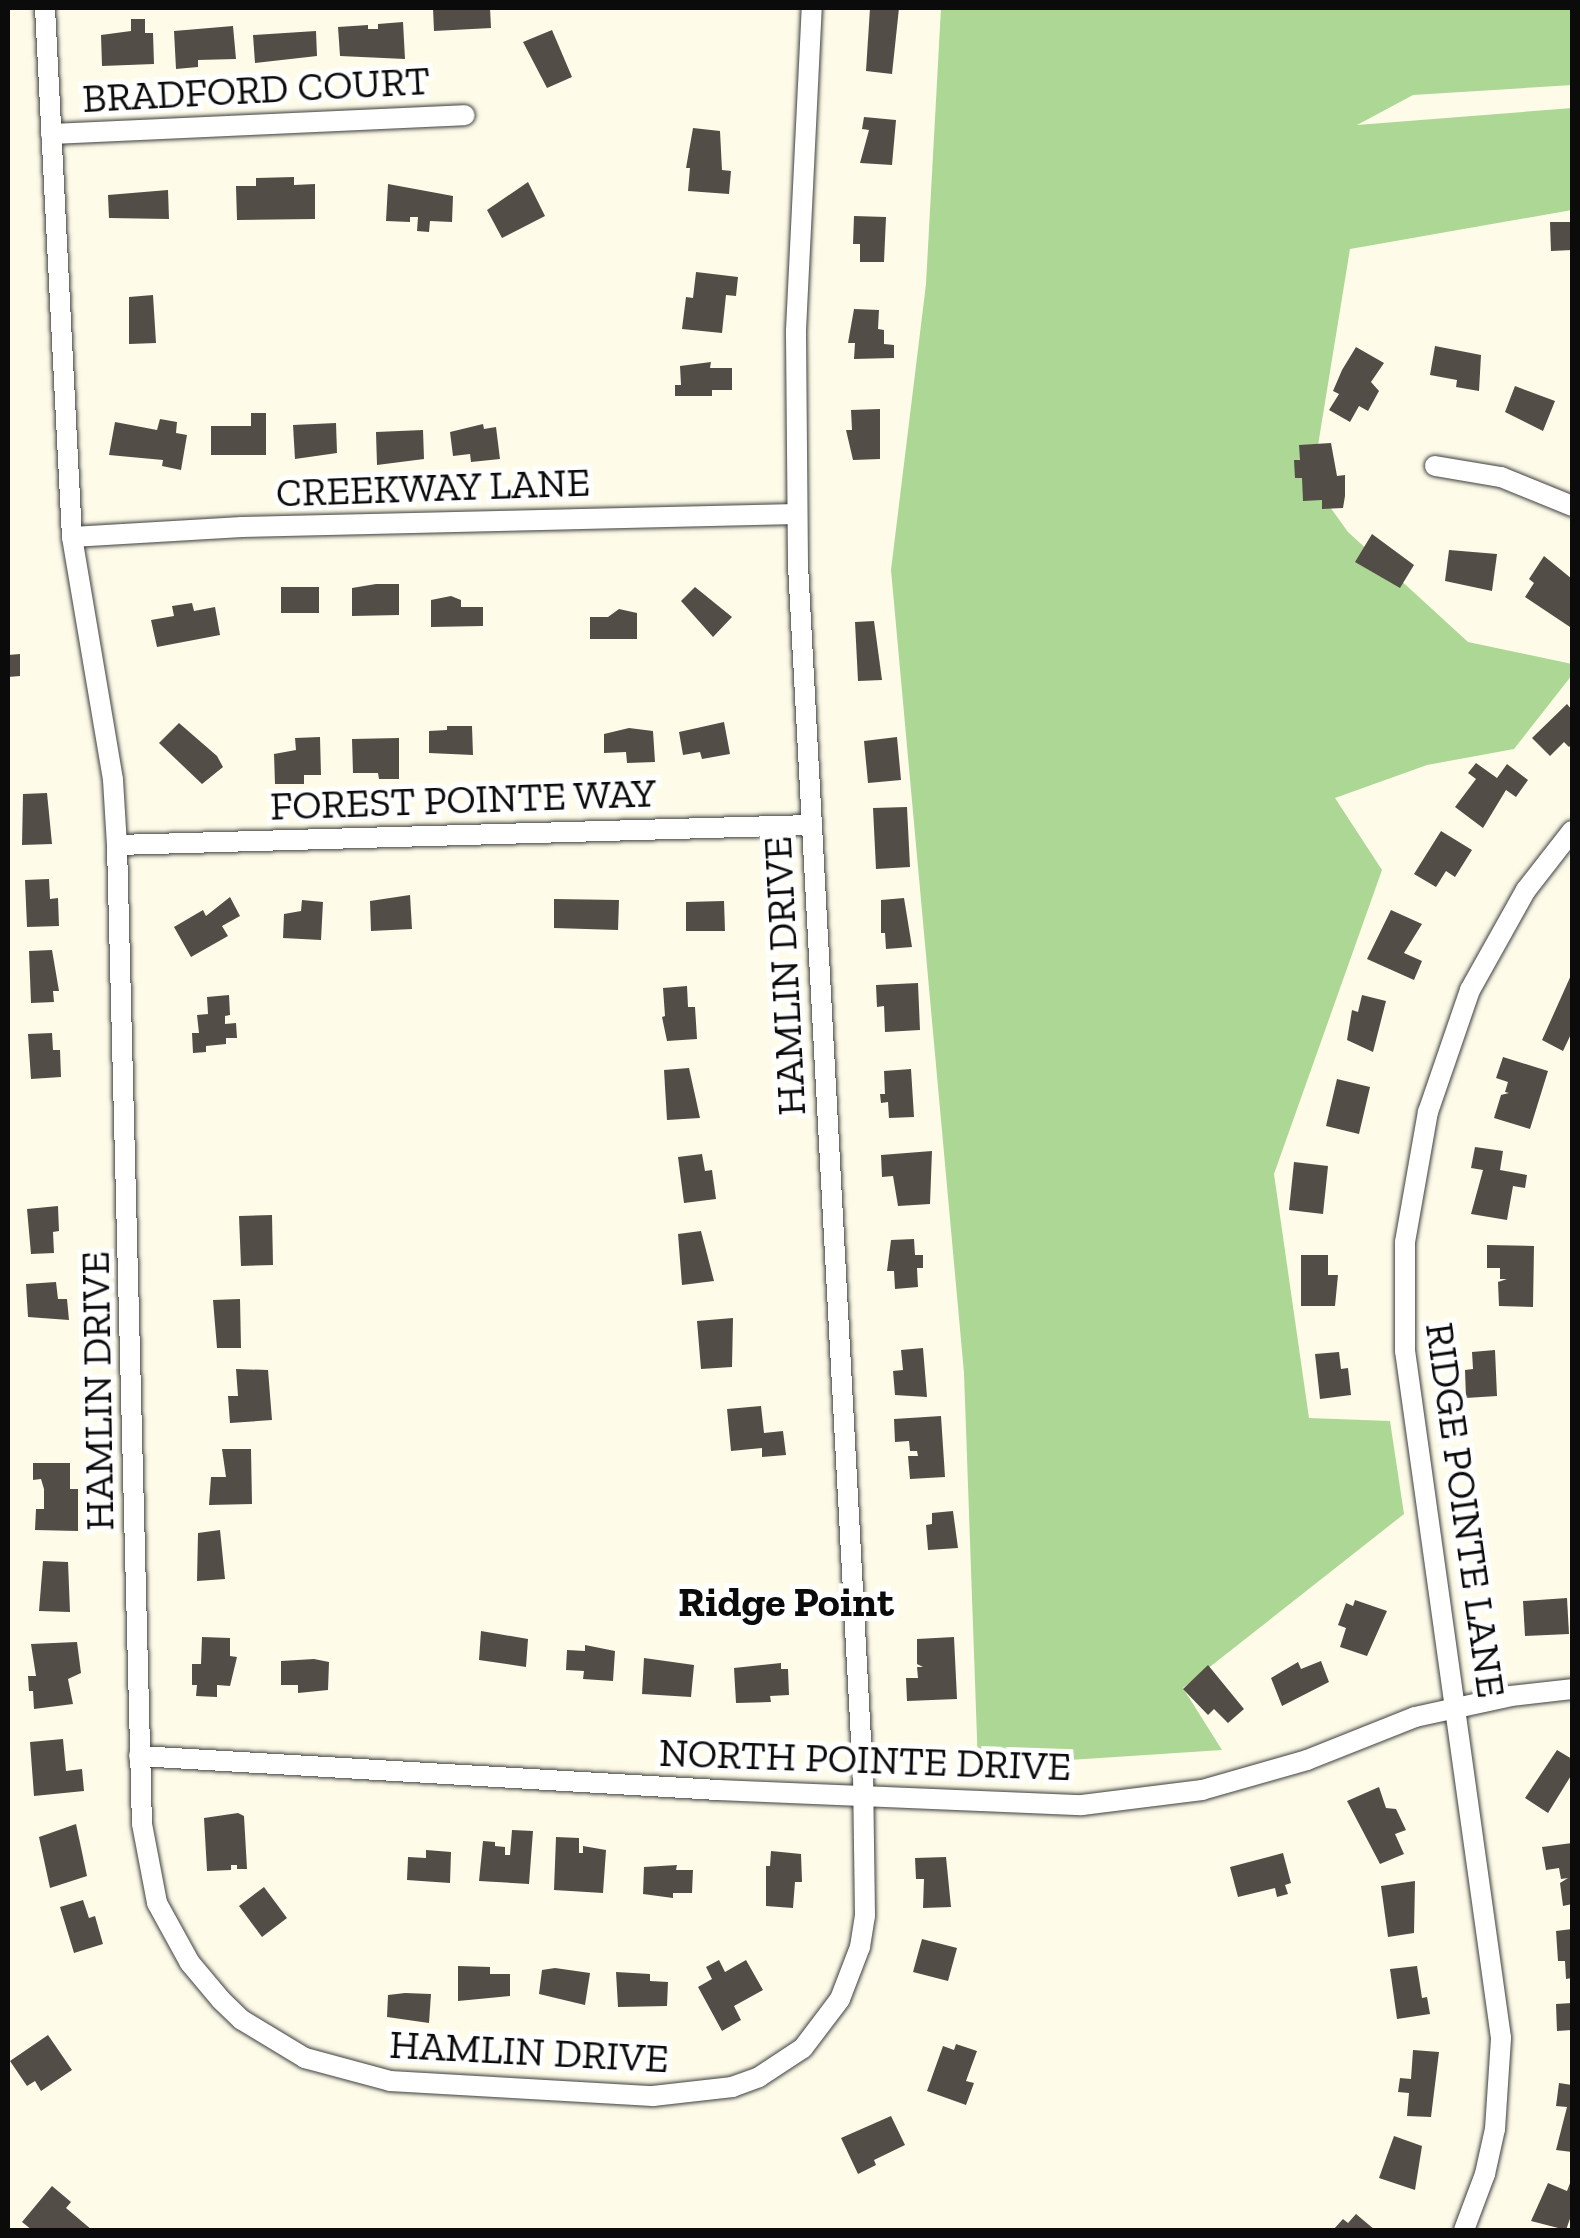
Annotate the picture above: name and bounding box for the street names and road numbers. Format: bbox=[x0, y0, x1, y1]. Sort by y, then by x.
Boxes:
street label: BRADFORD COURT bbox=[81, 56, 431, 122]
street label: CREEKWAY LANE bbox=[274, 458, 592, 516]
street label: FOREST POINTE WAY bbox=[268, 768, 658, 830]
street label: HAMLIN DRIVE bbox=[753, 835, 815, 1117]
street label: HAMLIN DRIVE bbox=[71, 1251, 123, 1531]
street label: RIDGE POINTE LANE bbox=[1416, 1319, 1516, 1701]
street label: NORTH POINTE DRIVE bbox=[658, 1728, 1072, 1790]
street label: HAMLIN DRIVE bbox=[388, 2020, 670, 2082]

